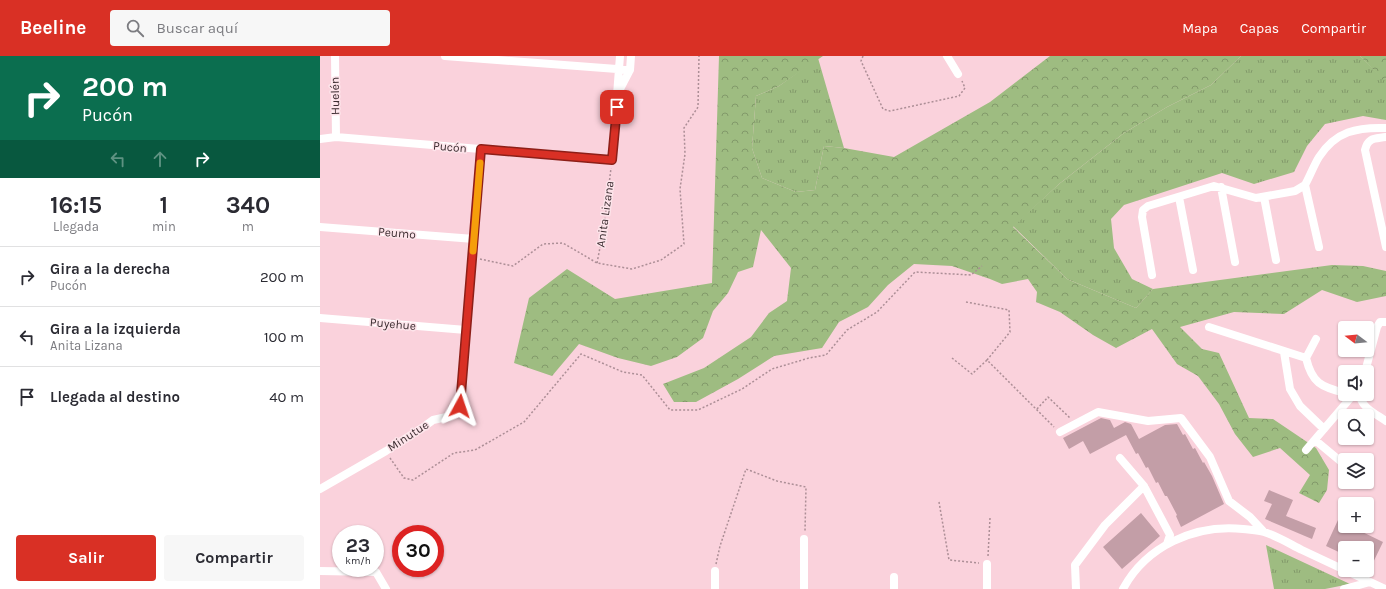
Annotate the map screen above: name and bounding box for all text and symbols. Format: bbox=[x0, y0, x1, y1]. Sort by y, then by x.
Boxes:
search box bbox=[110, 10, 390, 46]
text: Beeline bbox=[20, 17, 86, 39]
icon: search bbox=[124, 17, 146, 39]
text: Buscar aquí bbox=[156, 19, 238, 37]
text: Mapa bbox=[1182, 20, 1218, 37]
text: Capas bbox=[1240, 20, 1279, 37]
text: Compartir bbox=[1301, 20, 1366, 37]
text: 200 m bbox=[82, 70, 168, 103]
icon: right bbox=[16, 72, 68, 124]
street label: Huelén bbox=[328, 77, 342, 115]
pin bbox=[600, 90, 634, 124]
icon: arrive bbox=[606, 96, 628, 118]
text: Pucón bbox=[82, 104, 133, 126]
street label: Pucón bbox=[433, 139, 467, 155]
icon: left bbox=[107, 148, 129, 170]
icon: ahead bbox=[149, 148, 171, 170]
icon: right bbox=[191, 148, 213, 170]
street label: Anita Lizana bbox=[593, 180, 617, 248]
text: 16:15 bbox=[50, 191, 102, 219]
text: 1 bbox=[160, 191, 168, 219]
text: 340 bbox=[226, 191, 270, 219]
text: Llegada bbox=[53, 219, 99, 234]
text: min bbox=[152, 219, 176, 234]
text: m bbox=[242, 219, 254, 234]
street label: Peumo bbox=[378, 224, 416, 242]
text: Gira a la derecha bbox=[50, 260, 170, 278]
icon: right bbox=[16, 266, 38, 288]
text: 200 m bbox=[260, 268, 304, 286]
text: Pucón bbox=[50, 278, 87, 293]
street label: Puyehue bbox=[369, 315, 417, 333]
text: Gira a la izquierda bbox=[50, 320, 181, 338]
north arrow bbox=[1338, 321, 1374, 357]
map controls bbox=[1338, 321, 1374, 577]
icon: left bbox=[16, 326, 38, 348]
text: 100 m bbox=[264, 328, 304, 346]
text: Anita Lizana bbox=[50, 338, 123, 353]
button: sound bbox=[1338, 365, 1374, 401]
position arrow bbox=[439, 385, 481, 427]
icon: arrive bbox=[16, 386, 38, 408]
text: Llegada al destino bbox=[50, 388, 180, 406]
text: 40 m bbox=[269, 388, 304, 406]
button: search bbox=[1338, 409, 1374, 445]
street label: Minutue bbox=[385, 418, 431, 454]
button: layers bbox=[1338, 453, 1374, 489]
button: + bbox=[1338, 497, 1374, 533]
speed limit sign: 30 bbox=[392, 525, 444, 577]
text: 23 bbox=[346, 534, 370, 557]
button: Salir bbox=[16, 535, 156, 581]
button: Compartir bbox=[164, 535, 304, 581]
button: − bbox=[1338, 541, 1374, 577]
text: km/h bbox=[345, 555, 371, 567]

